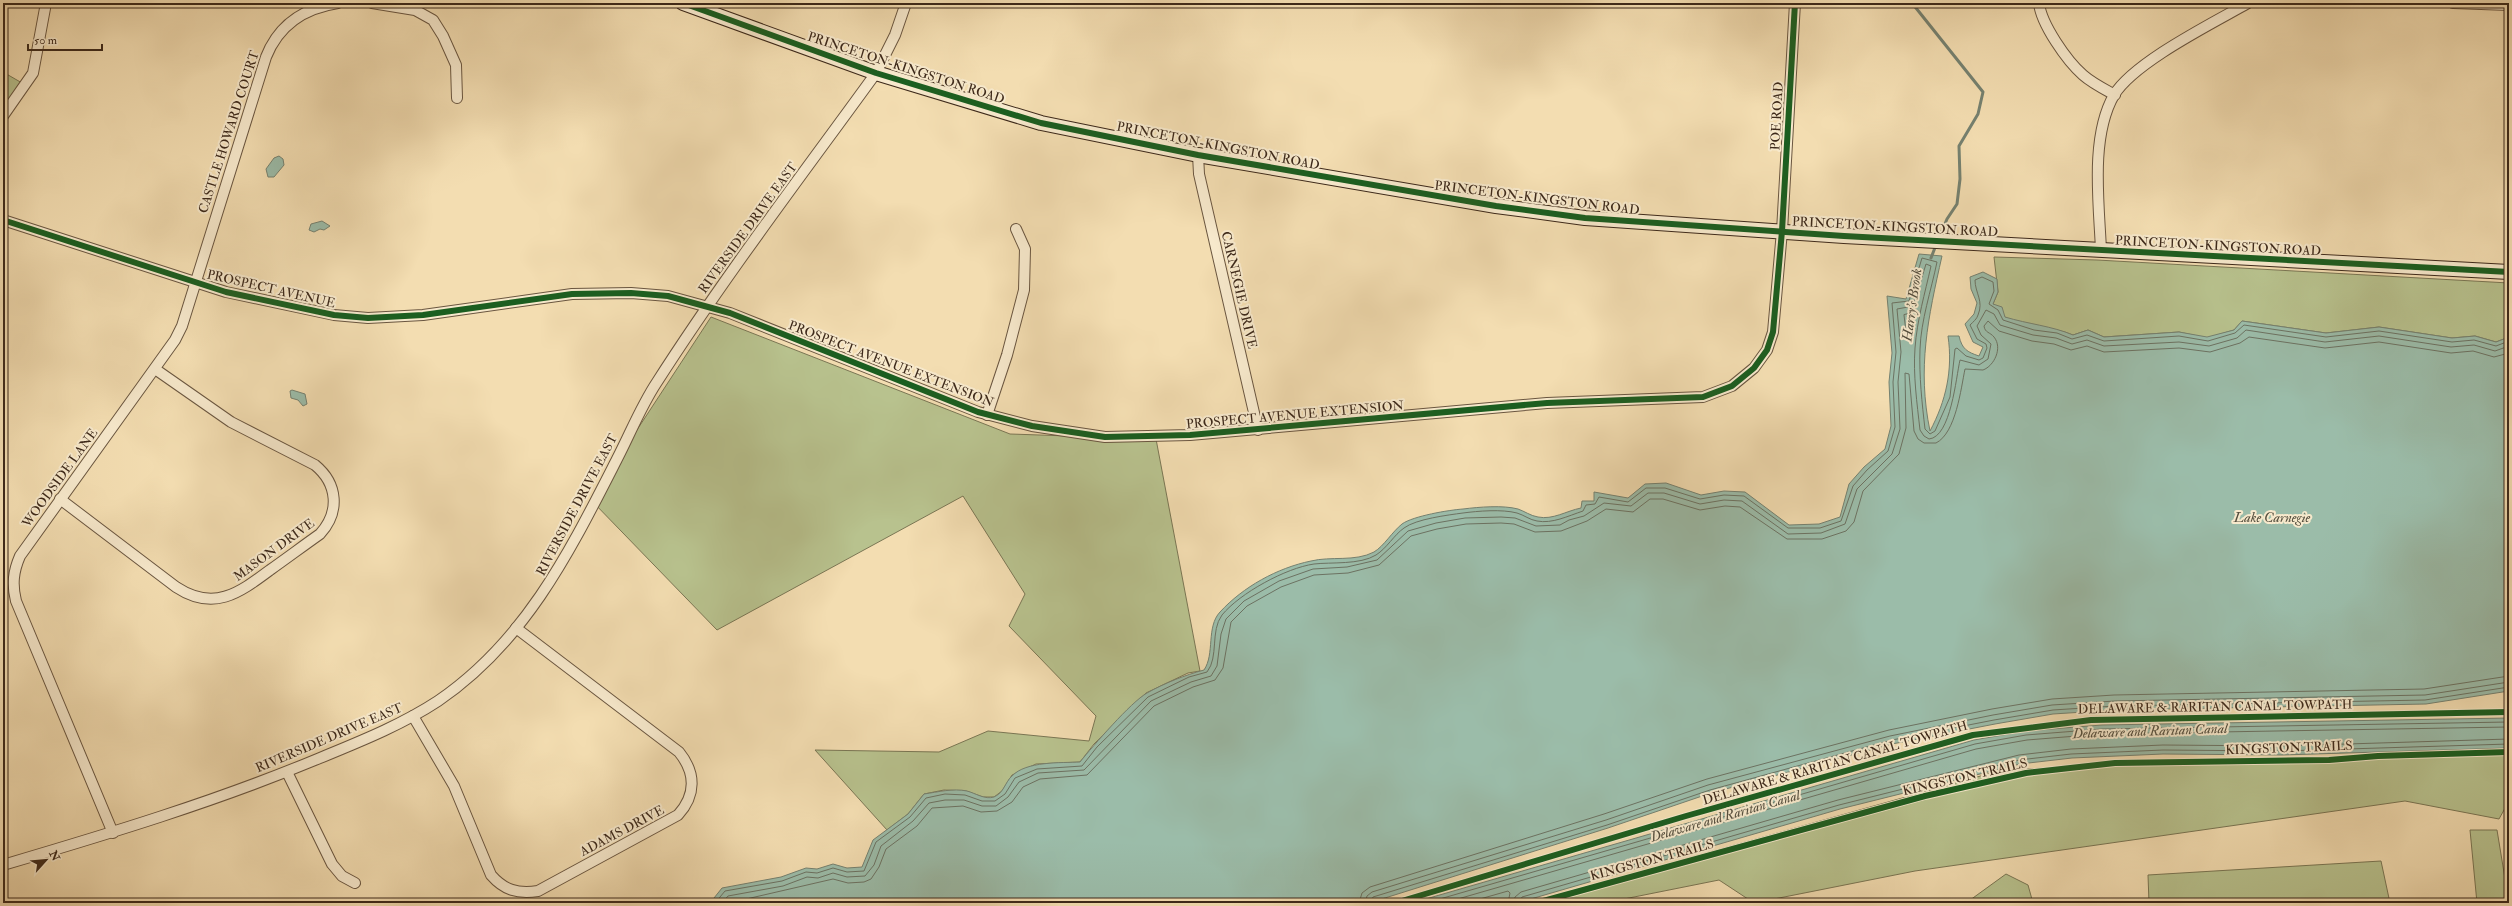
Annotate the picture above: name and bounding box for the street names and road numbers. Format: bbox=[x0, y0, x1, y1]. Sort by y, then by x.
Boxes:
street label: PRINCETON-KINGSTON ROAD bbox=[805, 29, 1007, 107]
street label: CASTLE HOWARD COURT bbox=[195, 48, 263, 215]
street label: POE ROAD bbox=[1767, 81, 1787, 151]
street label: PRINCETON-KINGSTON ROAD bbox=[1115, 118, 1321, 174]
street label: RIVERSIDE DRIVE EAST bbox=[695, 159, 801, 297]
street label: PRINCETON-KINGSTON ROAD bbox=[1434, 177, 1640, 219]
street label: PRINCETON-KINGSTON ROAD bbox=[1792, 214, 1998, 240]
street label: CARNEGIE DRIVE bbox=[1218, 230, 1260, 350]
street label: PRINCETON-KINGSTON ROAD bbox=[2115, 233, 2321, 259]
street label: PROSPECT AVENUE bbox=[205, 266, 337, 312]
street label: PROSPECT AVENUE EXTENSION bbox=[786, 317, 996, 411]
street label: PROSPECT AVENUE EXTENSION bbox=[1185, 397, 1405, 432]
street label: WOODSIDE LANE bbox=[18, 425, 101, 531]
street label: RIVERSIDE DRIVE EAST bbox=[533, 431, 621, 579]
street label: MASON DRIVE bbox=[230, 515, 318, 585]
street label: DELAWARE & RARITAN CANAL TOWPATH bbox=[2077, 697, 2353, 717]
street label: RIVERSIDE DRIVE EAST bbox=[253, 700, 405, 776]
street label: DELAWARE & RARITAN CANAL TOWPATH bbox=[1701, 717, 1970, 809]
street label: KINGSTON TRAILS bbox=[2225, 738, 2353, 758]
street label: KINGSTON TRAILS bbox=[1901, 755, 2029, 799]
street label: ADAMS DRIVE bbox=[576, 802, 667, 860]
street label: KINGSTON TRAILS bbox=[1588, 836, 1716, 884]

